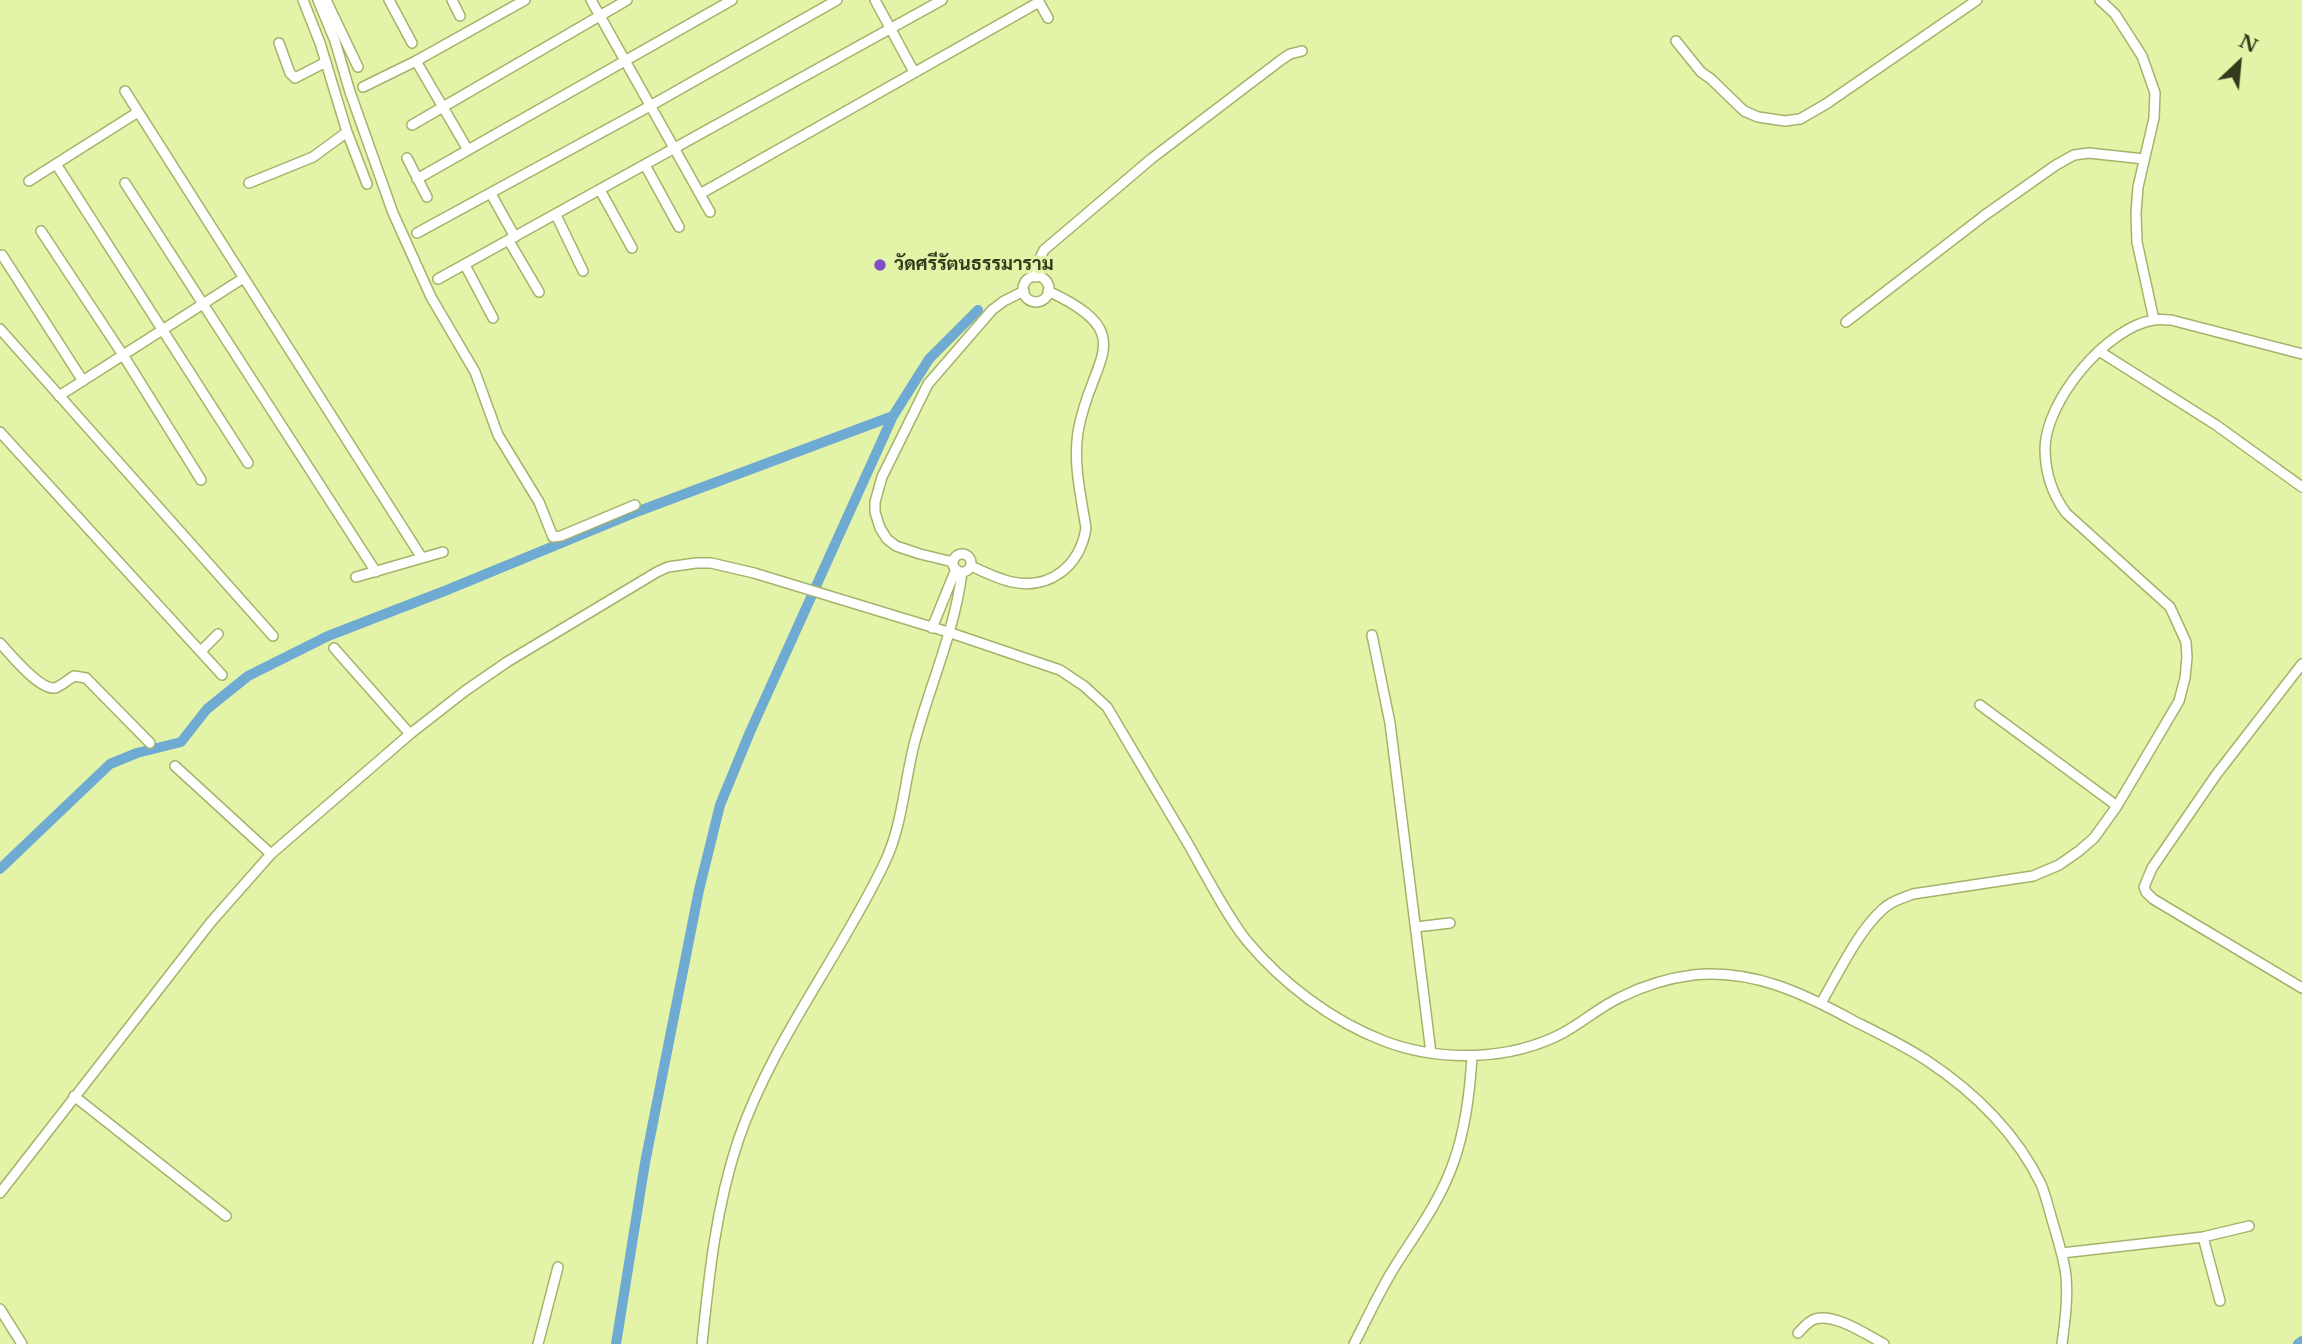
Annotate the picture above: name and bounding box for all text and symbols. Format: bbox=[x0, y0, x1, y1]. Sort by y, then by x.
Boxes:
north arrow bbox=[2204, 28, 2274, 98]
text: N bbox=[2235, 29, 2261, 58]
place label: วัดศรีรัตนธรรมาราม bbox=[894, 254, 1054, 276]
marker: วัดศรีรัตนธรรมาราม bbox=[872, 257, 888, 273]

